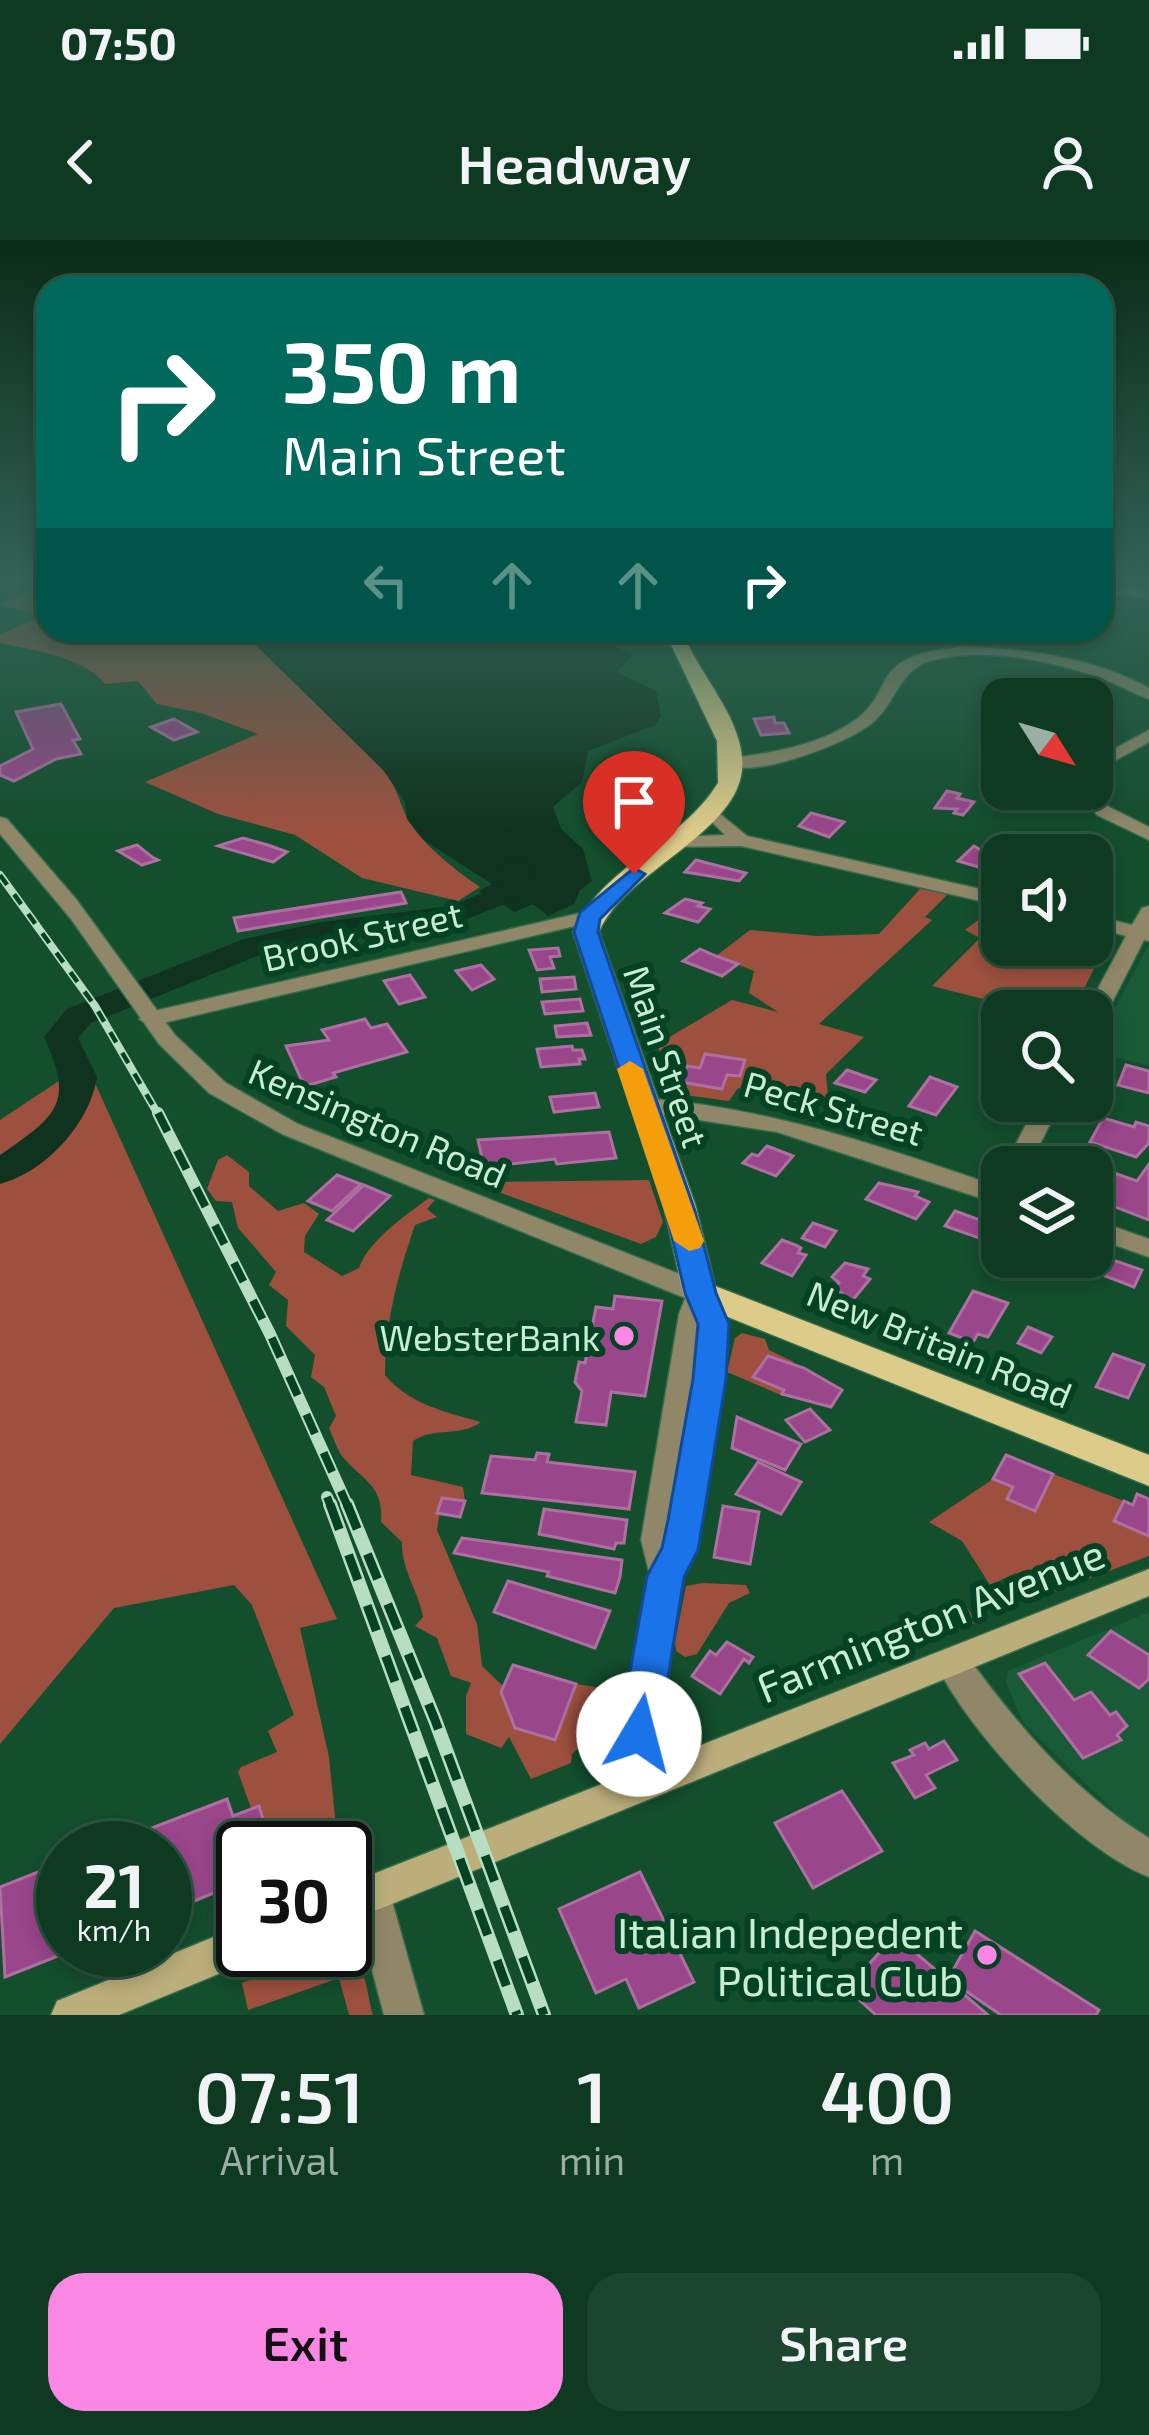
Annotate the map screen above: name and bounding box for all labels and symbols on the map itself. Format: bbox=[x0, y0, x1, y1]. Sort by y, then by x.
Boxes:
north arrow bbox=[981, 678, 1113, 810]
pin bbox=[583, 751, 685, 874]
street label: Brook Street bbox=[258, 891, 466, 979]
street label: Main Street bbox=[616, 960, 718, 1152]
street label: Kensington Road bbox=[243, 1048, 513, 1196]
street label: Peck Street bbox=[740, 1061, 928, 1153]
street label: New Britain Road bbox=[801, 1270, 1079, 1416]
place label: WebsterBank bbox=[380, 1315, 600, 1358]
marker: WebsterBank bbox=[611, 1323, 637, 1349]
street label: Farmington Avenue bbox=[749, 1527, 1111, 1711]
position arrow bbox=[576, 1671, 702, 1797]
speed limit sign: 30 bbox=[216, 1821, 372, 1977]
place label: Italian Indepedent Political Club bbox=[617, 1906, 963, 2004]
marker: Italian Indepedent Political Club bbox=[974, 1942, 1000, 1968]

